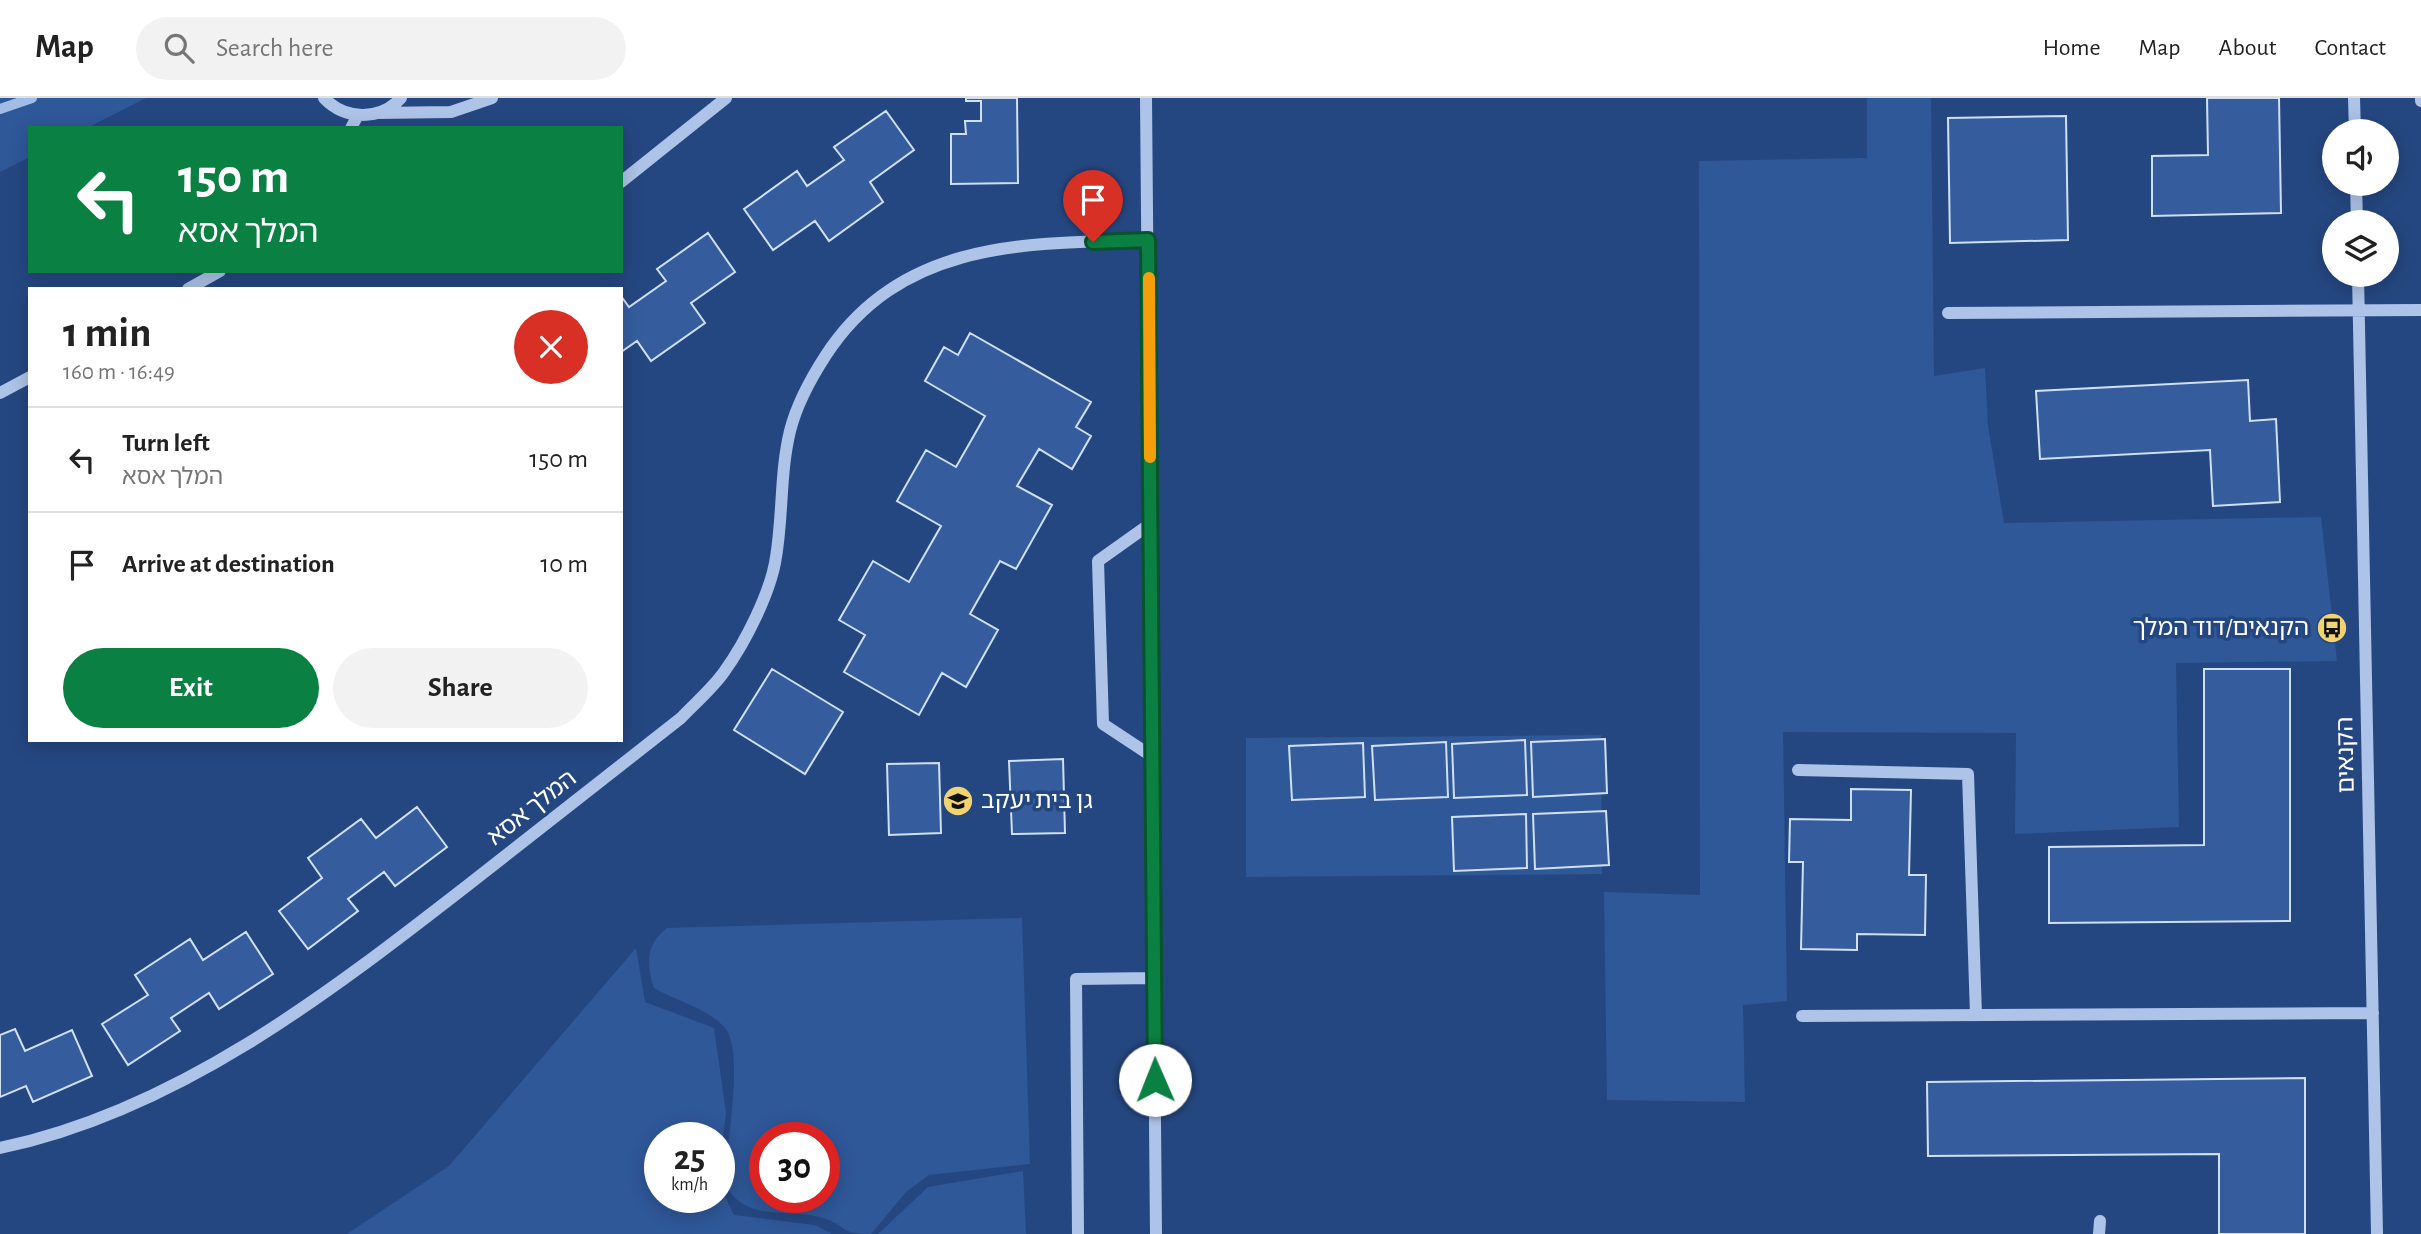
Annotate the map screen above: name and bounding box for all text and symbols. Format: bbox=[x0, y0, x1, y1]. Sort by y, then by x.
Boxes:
search box bbox=[136, 17, 626, 80]
icon: search bbox=[160, 29, 198, 67]
text: Map bbox=[35, 31, 94, 64]
text: Search here bbox=[216, 35, 334, 61]
text: Home bbox=[2043, 36, 2101, 60]
text: Map bbox=[2139, 36, 2181, 60]
text: About bbox=[2219, 36, 2276, 60]
text: Contact bbox=[2314, 36, 2386, 60]
map controls bbox=[2322, 119, 2399, 287]
button: sound bbox=[2322, 119, 2399, 196]
text: 150 m bbox=[178, 153, 289, 202]
icon: left bbox=[63, 154, 154, 245]
pin bbox=[1063, 170, 1123, 242]
icon: arrive bbox=[1074, 181, 1112, 219]
button: layers bbox=[2322, 210, 2399, 287]
text: המלך אסא bbox=[178, 216, 319, 248]
button: close bbox=[514, 310, 588, 384]
text: 1 min bbox=[63, 312, 152, 354]
text: 160 m · 16:49 bbox=[63, 361, 175, 384]
text: Turn left bbox=[122, 430, 210, 456]
icon: left bbox=[63, 441, 101, 479]
text: 150 m bbox=[529, 446, 588, 472]
text: המלך אסא bbox=[122, 466, 223, 489]
icon: arrive bbox=[63, 546, 101, 584]
text: Arrive at destination bbox=[122, 551, 335, 577]
text: 10 m bbox=[540, 551, 588, 577]
bus stop icon: הקנאים/דוד המלך bbox=[2315, 611, 2349, 645]
place label: הקנאים/דוד המלך bbox=[2132, 616, 2309, 640]
button: Exit bbox=[63, 648, 319, 728]
button: Share bbox=[333, 648, 588, 728]
street label: הקנאים bbox=[2333, 716, 2359, 794]
street label: המלך אסא bbox=[483, 766, 581, 850]
school or university icon: גן בית יעקב bbox=[941, 784, 975, 818]
place label: גן בית יעקב bbox=[981, 789, 1093, 813]
position arrow bbox=[1118, 1043, 1192, 1117]
speed limit sign: 30 bbox=[749, 1122, 840, 1213]
text: 25 bbox=[674, 1141, 705, 1176]
text: km/h bbox=[671, 1176, 708, 1194]

